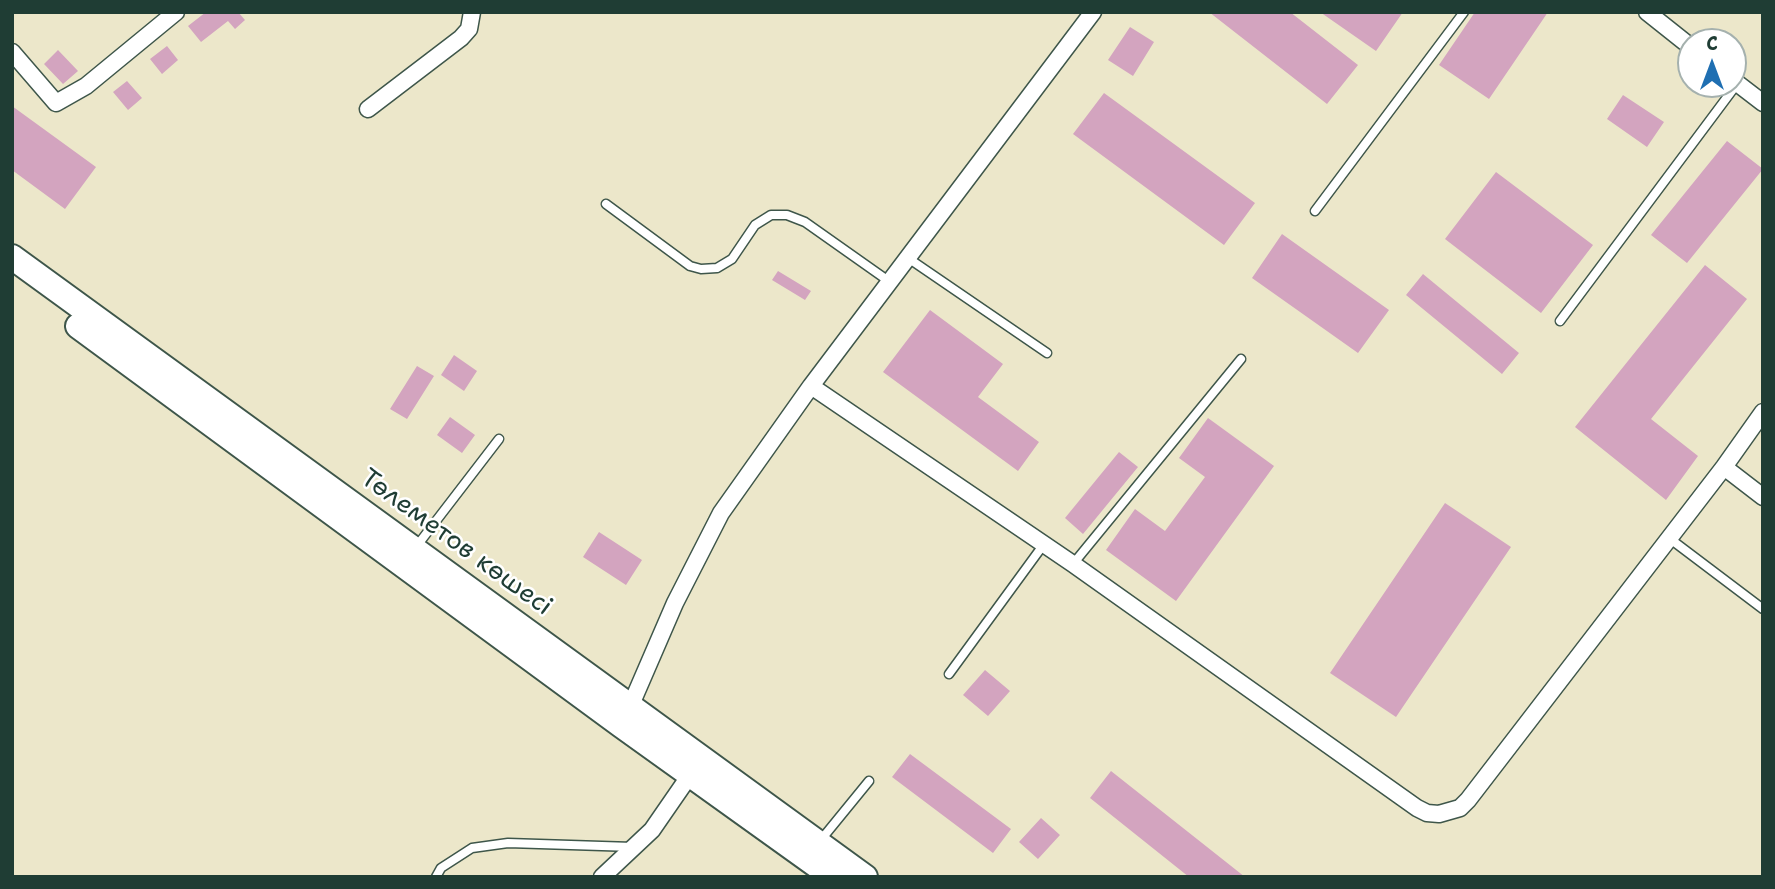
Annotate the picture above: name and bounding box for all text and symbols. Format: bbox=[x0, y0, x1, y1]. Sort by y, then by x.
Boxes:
north arrow bbox=[1677, 28, 1747, 98]
text: С bbox=[1706, 31, 1718, 56]
street label: Төлеметов көшесі bbox=[354, 463, 558, 623]

